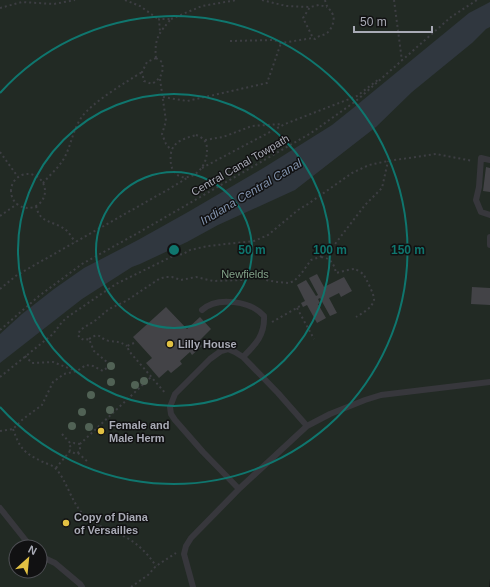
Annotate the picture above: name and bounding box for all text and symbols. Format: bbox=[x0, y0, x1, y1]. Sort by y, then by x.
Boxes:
scale bar bbox=[354, 8, 432, 34]
text: 50 m bbox=[360, 15, 387, 29]
street label: Central Canal Towpath bbox=[189, 132, 291, 198]
water label: Indiana Central Canal bbox=[198, 156, 305, 228]
centre of rings bbox=[167, 243, 181, 257]
text: 50 m bbox=[238, 243, 266, 257]
text: 100 m bbox=[313, 243, 347, 257]
text: 150 m bbox=[391, 243, 425, 257]
park label: Newfields bbox=[221, 268, 269, 280]
place label: Lilly House bbox=[178, 338, 237, 350]
marker: Lilly House bbox=[165, 339, 175, 349]
place label: Female and Male Herm bbox=[109, 419, 170, 444]
marker: Female and Male Herm bbox=[96, 426, 106, 436]
place label: Copy of Diana of Versailles bbox=[74, 511, 149, 536]
marker: Copy of Diana of Versailles bbox=[61, 518, 71, 528]
north arrow bbox=[8, 539, 48, 579]
text: N bbox=[26, 543, 39, 557]

